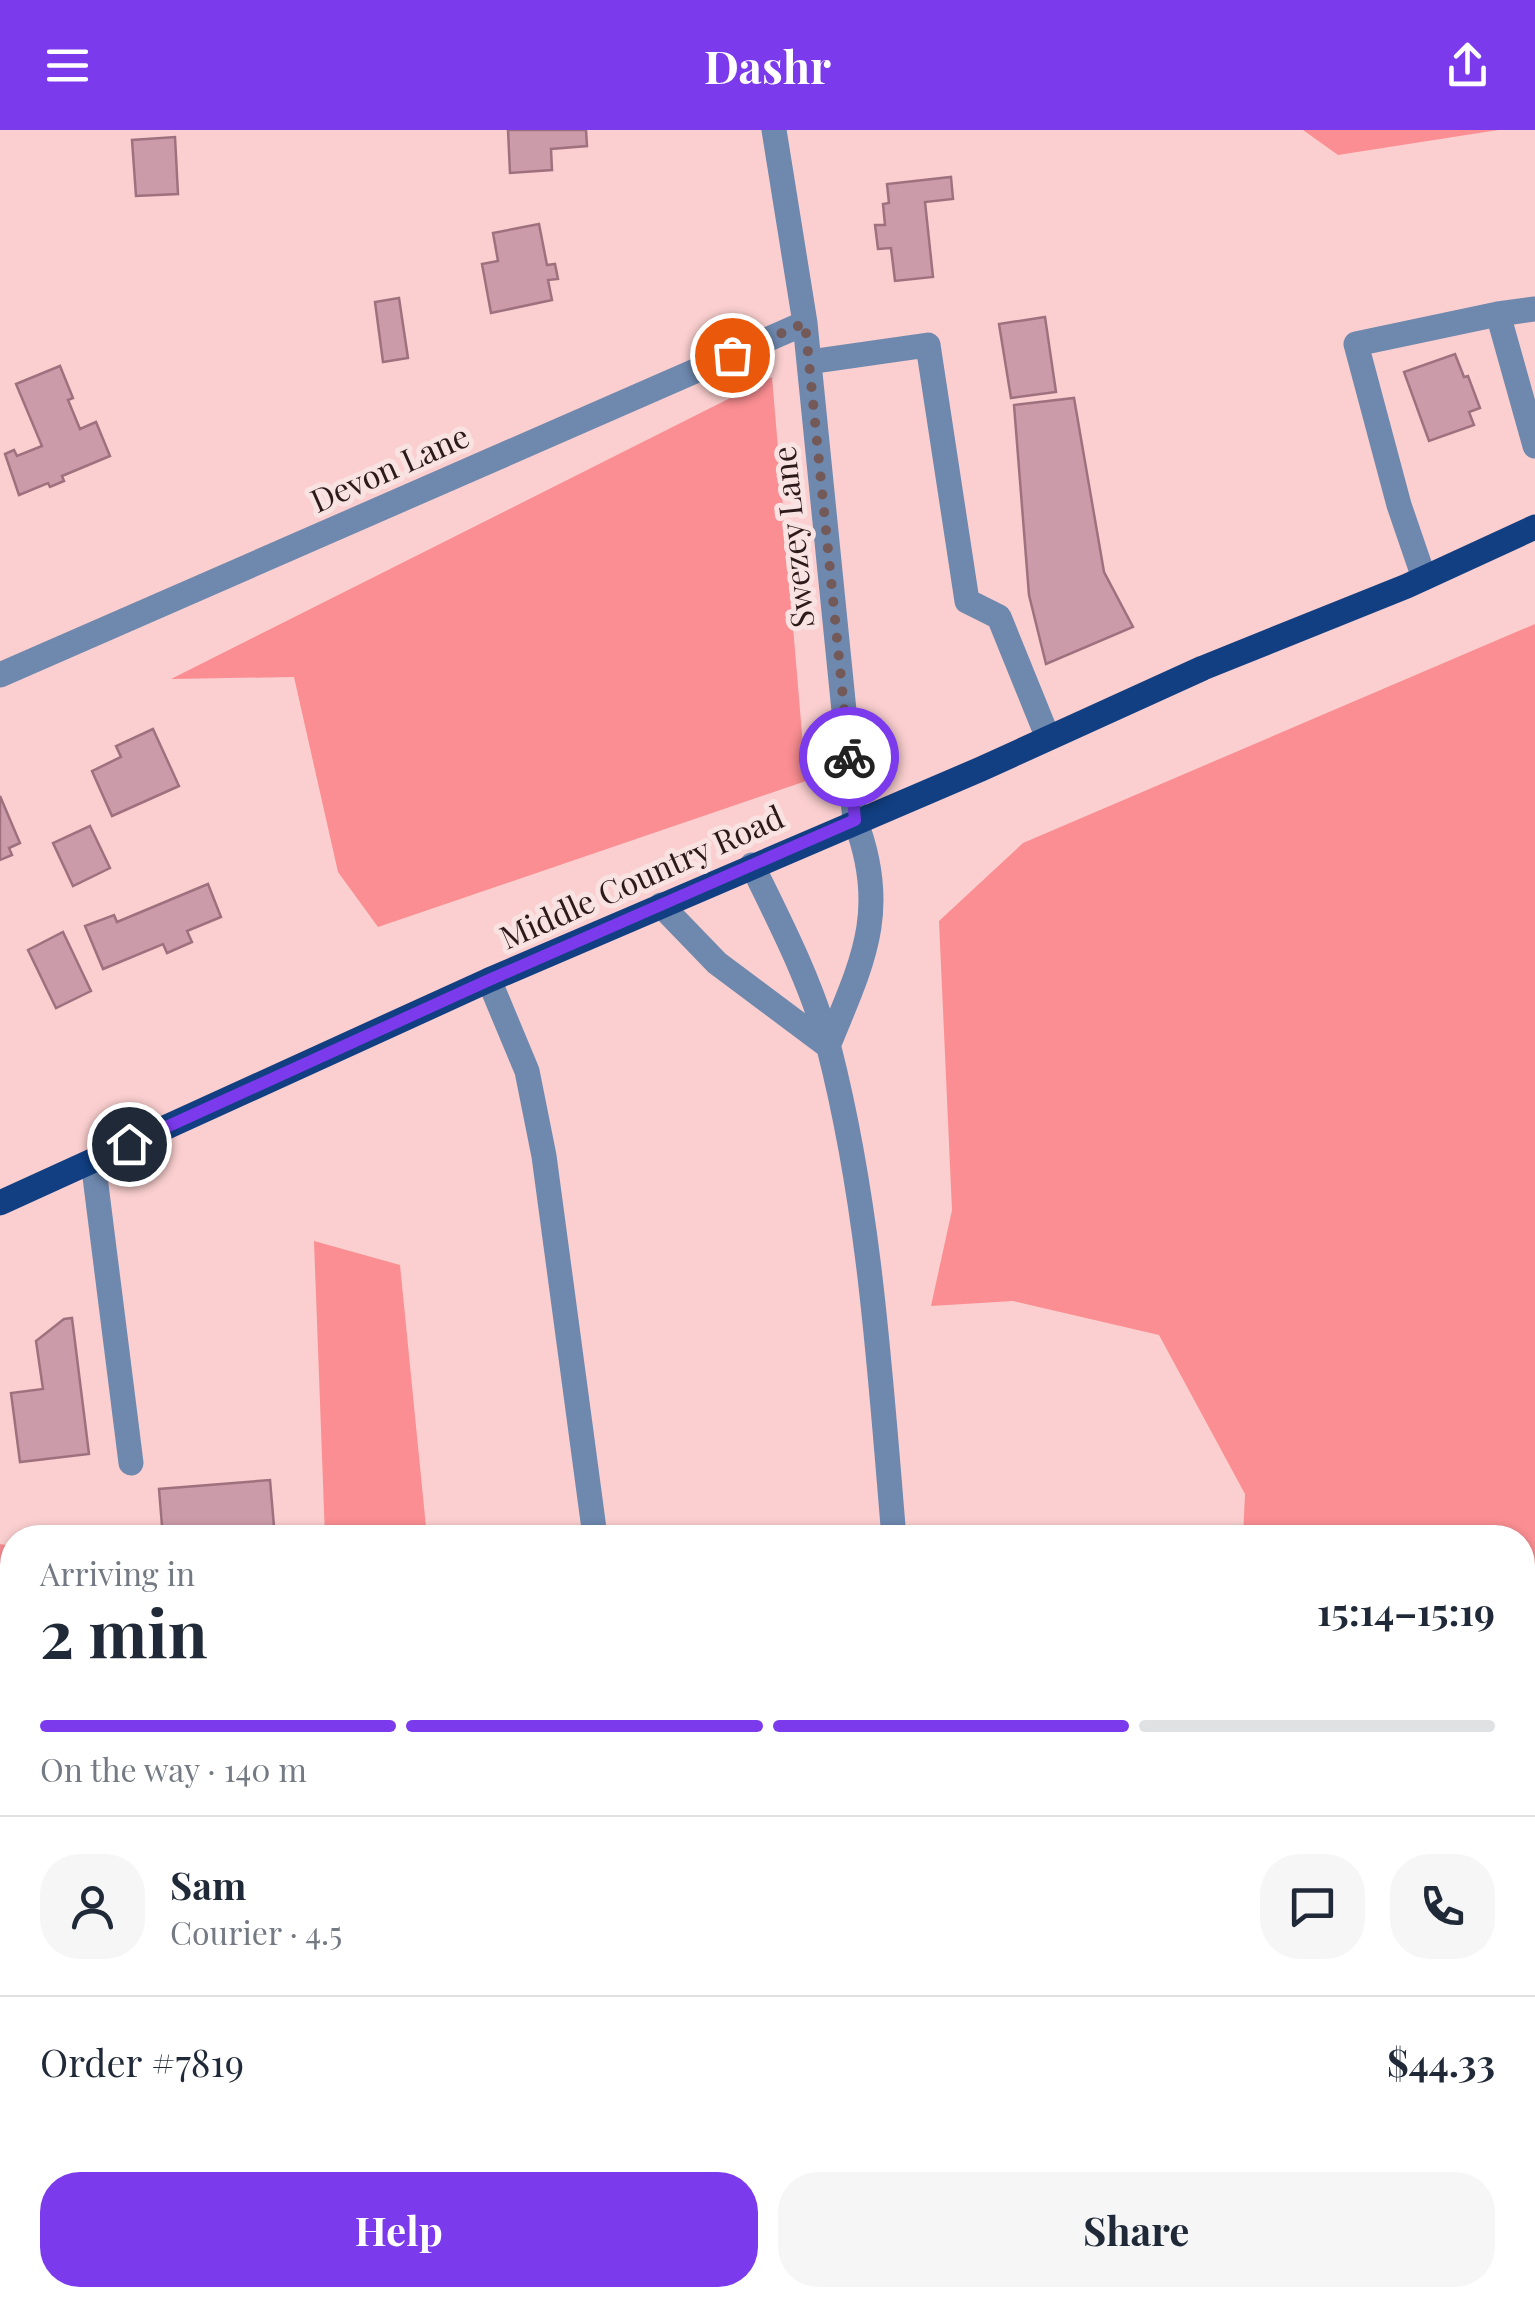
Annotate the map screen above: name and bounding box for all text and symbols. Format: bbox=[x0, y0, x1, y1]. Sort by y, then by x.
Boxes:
text: Dashr bbox=[704, 35, 831, 95]
icon: menu bbox=[40, 38, 95, 93]
icon: share bbox=[1440, 38, 1495, 93]
pin bbox=[690, 313, 775, 398]
icon: bag bbox=[705, 328, 760, 383]
street label: Devon Lane bbox=[303, 413, 475, 521]
street label: Swezey Lane bbox=[761, 444, 822, 630]
courier bbox=[799, 707, 899, 807]
icon: bike bbox=[822, 730, 877, 785]
street label: Middle Country Road bbox=[492, 794, 790, 958]
pin bbox=[87, 1102, 172, 1187]
icon: home bbox=[102, 1117, 157, 1172]
text: Arriving in bbox=[40, 1551, 195, 1594]
text: 15:14–15:19 bbox=[1317, 1585, 1495, 1636]
text: 2 min bbox=[40, 1588, 208, 1674]
text: On the way · 140 m bbox=[40, 1747, 307, 1790]
button: person bbox=[40, 1854, 145, 1959]
button: chat bbox=[1260, 1854, 1365, 1959]
button: phone bbox=[1390, 1854, 1495, 1959]
text: Sam bbox=[170, 1859, 246, 1910]
text: Courier · 4.5 bbox=[170, 1910, 342, 1953]
text: Order #7819 bbox=[40, 2036, 244, 2087]
text: $44.33 bbox=[1387, 2036, 1495, 2087]
button: Help bbox=[40, 2172, 758, 2287]
button: Share bbox=[778, 2172, 1495, 2287]

